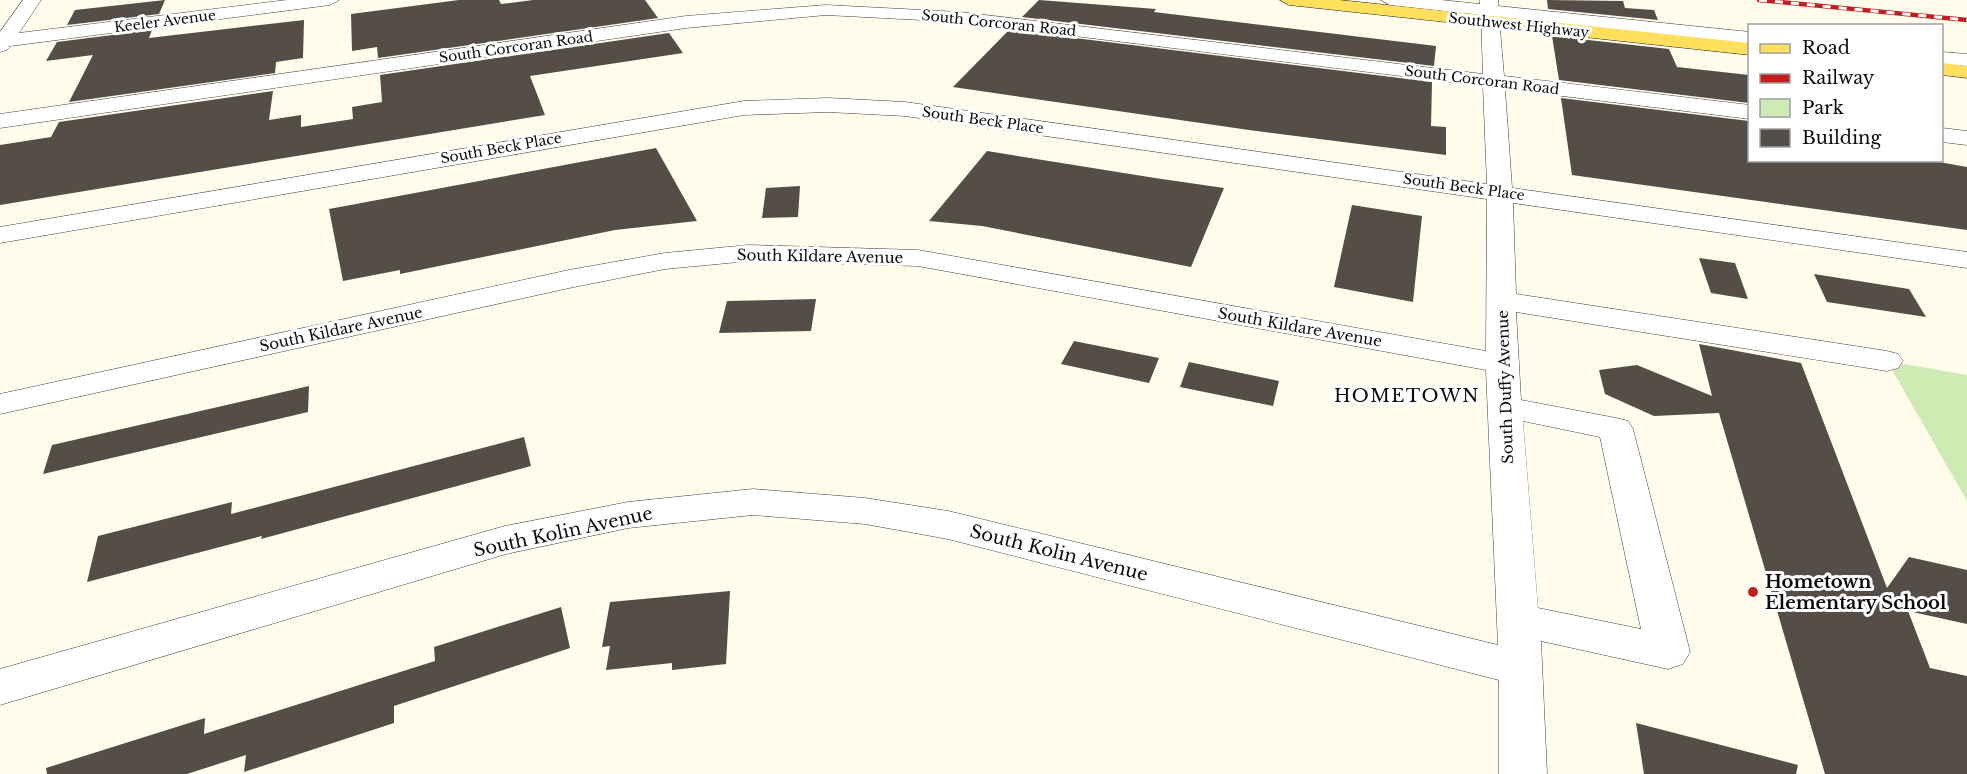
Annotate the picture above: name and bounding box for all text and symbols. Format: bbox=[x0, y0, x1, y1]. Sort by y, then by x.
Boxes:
street label: Keeler Avenue bbox=[113, 6, 217, 36]
street label: South Corcoran Road bbox=[921, 6, 1078, 40]
street label: Southwest Highway bbox=[1448, 9, 1590, 41]
legend bbox=[1748, 24, 1943, 162]
street label: South Corcoran Road bbox=[438, 27, 595, 67]
text: Road bbox=[1802, 37, 1850, 59]
street label: South Corcoran Road bbox=[1404, 62, 1561, 98]
text: Railway bbox=[1802, 67, 1875, 89]
text: Park bbox=[1802, 97, 1844, 119]
street label: South Beck Place bbox=[921, 103, 1045, 137]
text: Building bbox=[1802, 127, 1881, 149]
street label: South Beck Place bbox=[439, 128, 563, 168]
street label: South Beck Place bbox=[1402, 170, 1526, 204]
street label: South Kildare Avenue bbox=[737, 245, 903, 267]
street label: South Kildare Avenue bbox=[258, 302, 424, 356]
street label: South Kildare Avenue bbox=[1216, 303, 1384, 351]
street label: South Duffy Avenue bbox=[1493, 310, 1517, 464]
district label: HOMETOWN bbox=[1334, 385, 1480, 407]
street label: South Kolin Avenue bbox=[471, 502, 655, 562]
street label: South Kolin Avenue bbox=[968, 520, 1150, 586]
place label: Hometown Elementary School bbox=[1765, 571, 1947, 614]
marker: Hometown Elementary School bbox=[1746, 585, 1760, 599]

